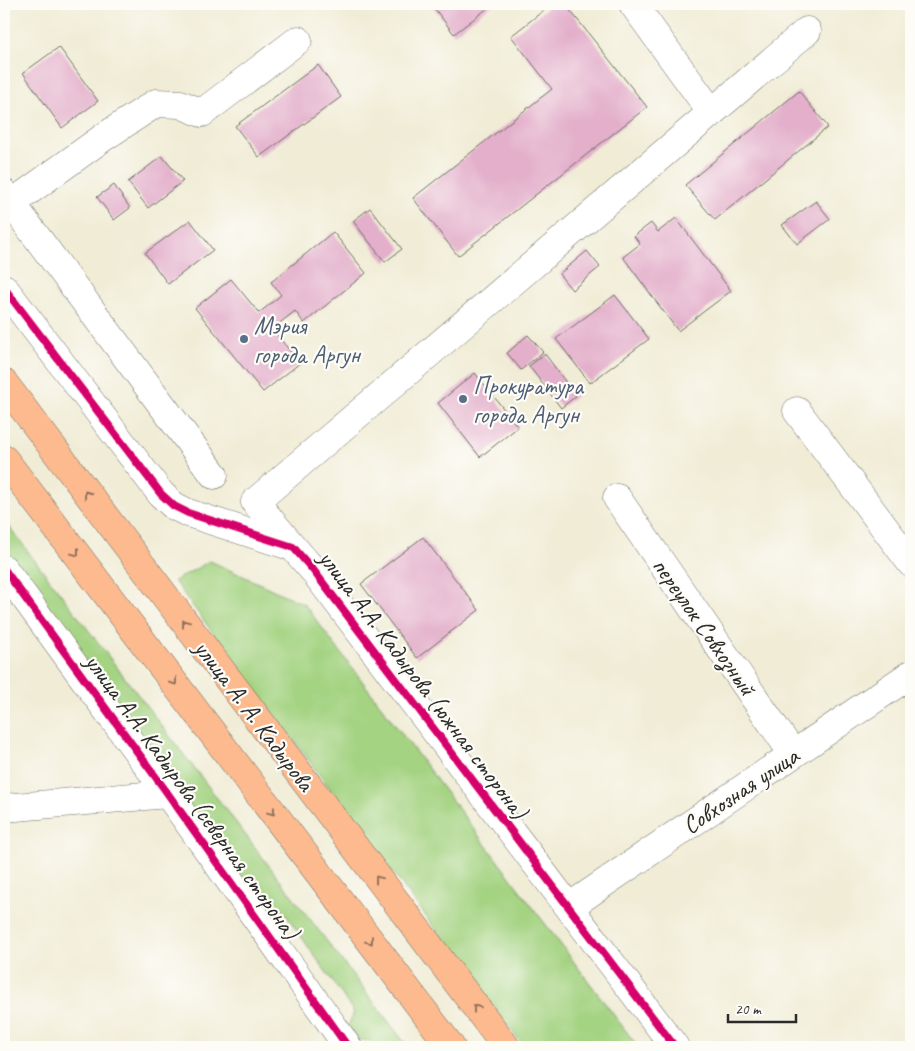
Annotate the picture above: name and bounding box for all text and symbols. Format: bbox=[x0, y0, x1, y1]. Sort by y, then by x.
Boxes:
place label: Мэрия города Аргун bbox=[254, 310, 362, 371]
marker: Мэрия города Аргун bbox=[238, 333, 250, 345]
place label: Прокуратура города Аргун bbox=[473, 370, 585, 431]
marker: Прокуратура города Аргун bbox=[457, 393, 469, 405]
one-way arrow bbox=[85, 491, 93, 500]
street label: улица А.А. Кадырова (южная сторона) bbox=[310, 542, 536, 827]
one-way arrow bbox=[70, 547, 78, 556]
street label: переулок Совхозный bbox=[644, 551, 764, 704]
one-way arrow bbox=[183, 620, 191, 629]
street label: улица А. А. Кадырова bbox=[186, 632, 323, 799]
street label: улица А.А. Кадырова (северная сторона) bbox=[76, 646, 308, 947]
one-way arrow bbox=[168, 677, 177, 686]
street label: Совхозная улица bbox=[676, 739, 807, 842]
one-way arrow bbox=[266, 806, 275, 816]
one-way arrow bbox=[376, 876, 384, 885]
one-way arrow bbox=[365, 935, 373, 944]
scale bar bbox=[728, 991, 795, 1023]
text: 20 m bbox=[735, 1000, 762, 1019]
one-way arrow bbox=[474, 1005, 482, 1014]

